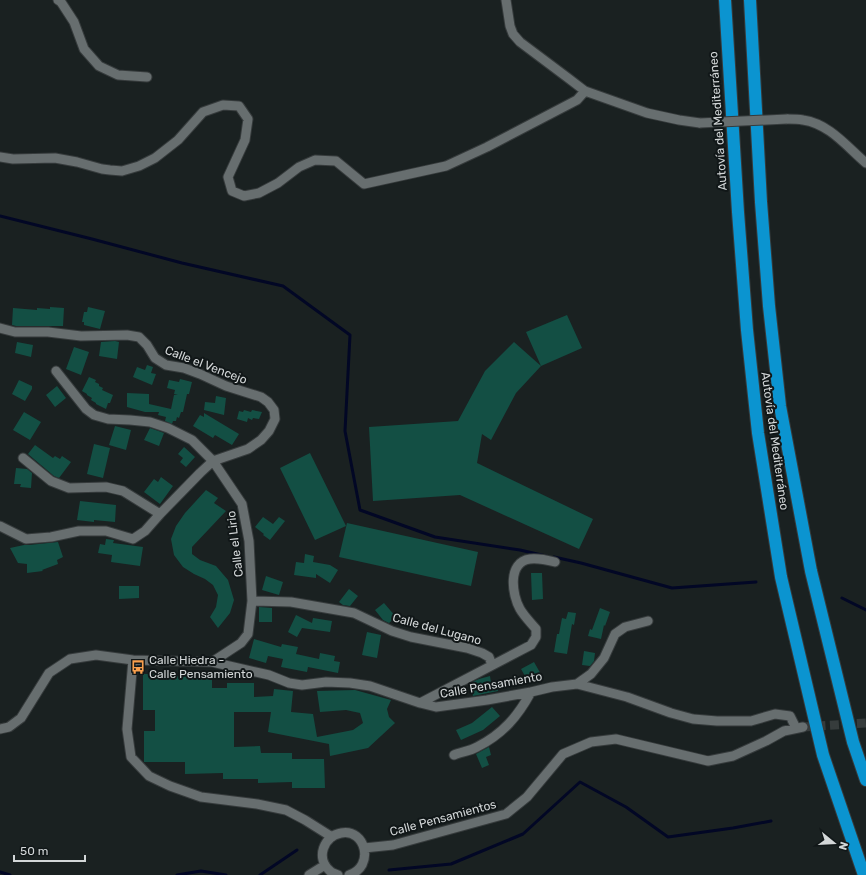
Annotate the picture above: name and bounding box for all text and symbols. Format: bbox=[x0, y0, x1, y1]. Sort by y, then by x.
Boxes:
street label: Autovía del Mediterráneo bbox=[706, 51, 730, 191]
street label: Calle el Vencejo bbox=[163, 343, 249, 387]
street label: Autovía del Mediterráneo bbox=[758, 371, 792, 511]
street label: Calle el Lirio bbox=[224, 510, 246, 578]
street label: Calle del Lugano bbox=[391, 610, 483, 648]
place label: Calle Hiedra - Calle Pensamiento bbox=[149, 653, 253, 681]
bus stop icon: Calle Hiedra - Calle Pensamiento bbox=[130, 659, 146, 675]
street label: Calle Pensamiento bbox=[439, 669, 543, 701]
street label: Calle Pensamientos bbox=[388, 797, 498, 839]
north arrow bbox=[814, 823, 854, 863]
scale bar bbox=[14, 837, 85, 863]
text: N bbox=[836, 840, 850, 852]
text: 50 m bbox=[20, 844, 48, 858]

